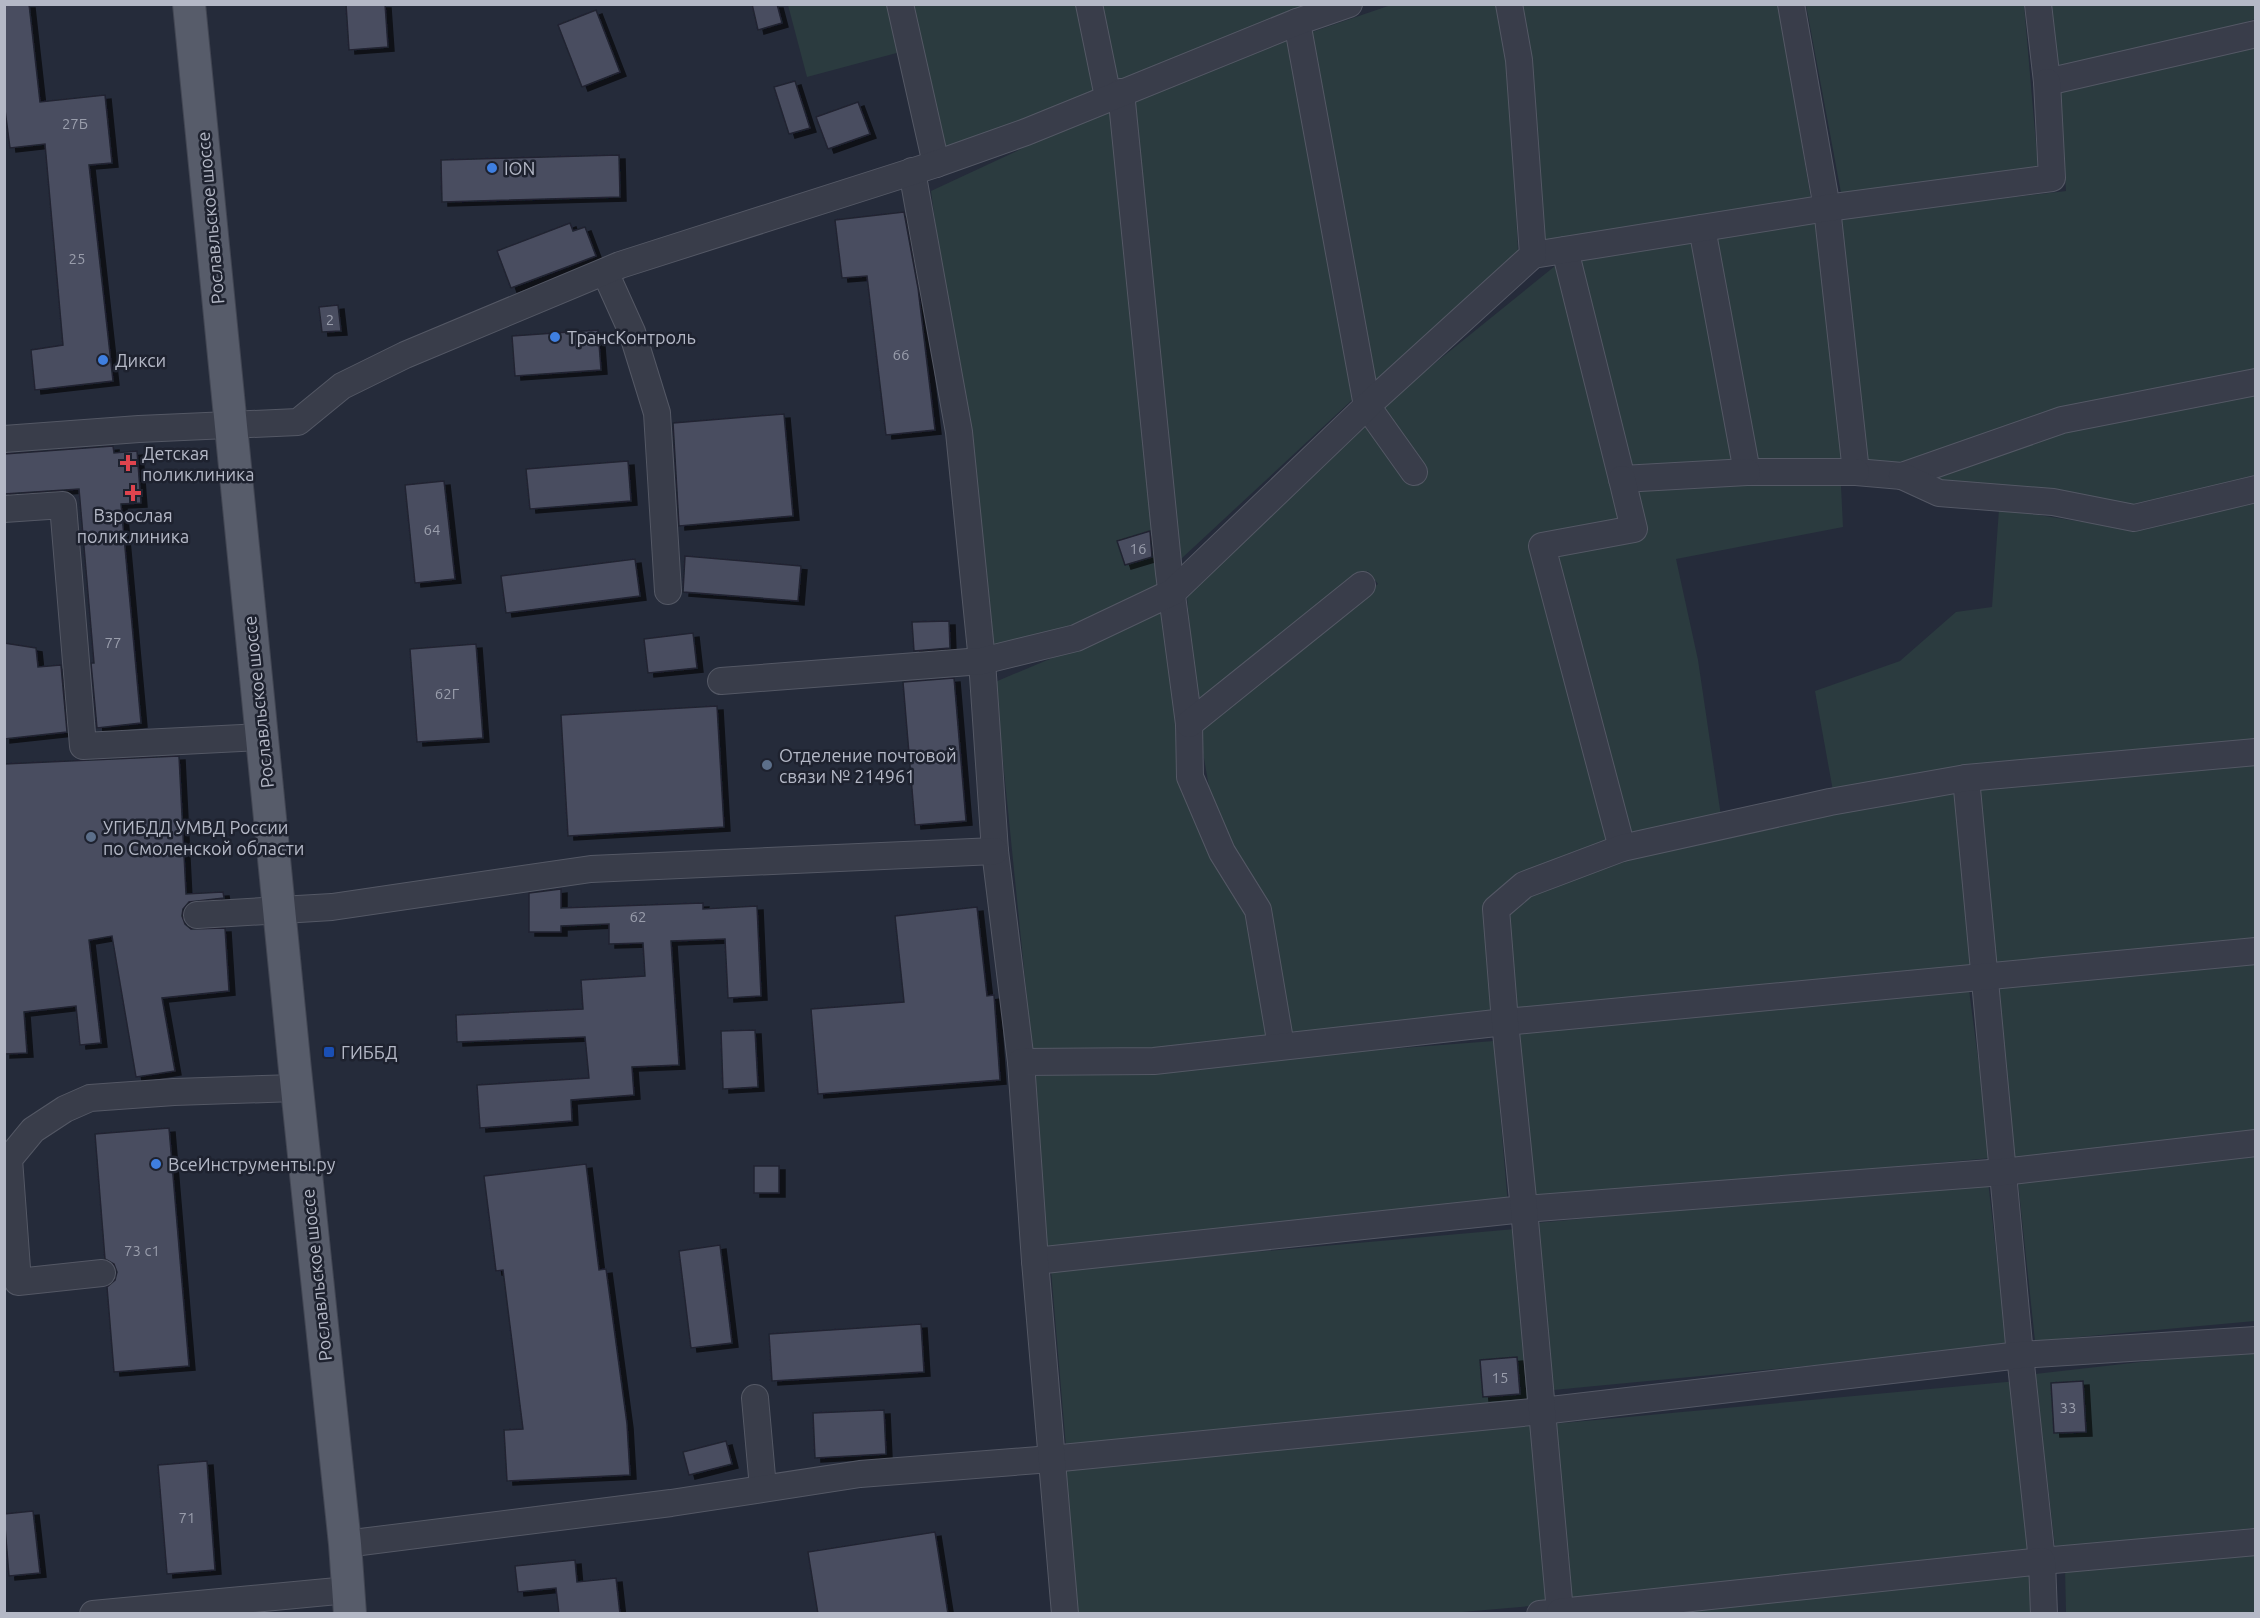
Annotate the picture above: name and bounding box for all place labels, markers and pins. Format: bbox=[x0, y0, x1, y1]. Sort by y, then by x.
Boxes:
place label: ION bbox=[504, 158, 535, 178]
marker: ION bbox=[485, 161, 499, 175]
place label: ТрансКонтроль bbox=[567, 327, 696, 347]
marker: ТрансКонтроль bbox=[548, 330, 562, 344]
place label: Дикси bbox=[115, 350, 166, 370]
marker: Дикси bbox=[96, 353, 110, 367]
place label: Детская поликлиника bbox=[142, 443, 255, 484]
marker: Детская поликлиника bbox=[119, 454, 137, 472]
marker: Взрослая поликлиника bbox=[124, 484, 142, 502]
place label: Взрослая поликлиника bbox=[77, 505, 189, 546]
place label: Отделение почтовой связи № 214961 bbox=[779, 745, 957, 786]
marker: Отделение почтовой связи № 214961 bbox=[760, 758, 774, 772]
place label: УГИБДД УМВД России по Смоленской области bbox=[103, 817, 304, 858]
marker: УГИБДД УМВД России по Смоленской области bbox=[84, 830, 98, 844]
place label: ГИББД bbox=[341, 1042, 397, 1062]
marker: ГИББД bbox=[322, 1045, 336, 1059]
place label: ВсеИнструменты.ру bbox=[168, 1154, 336, 1174]
marker: ВсеИнструменты.ру bbox=[149, 1157, 163, 1171]

